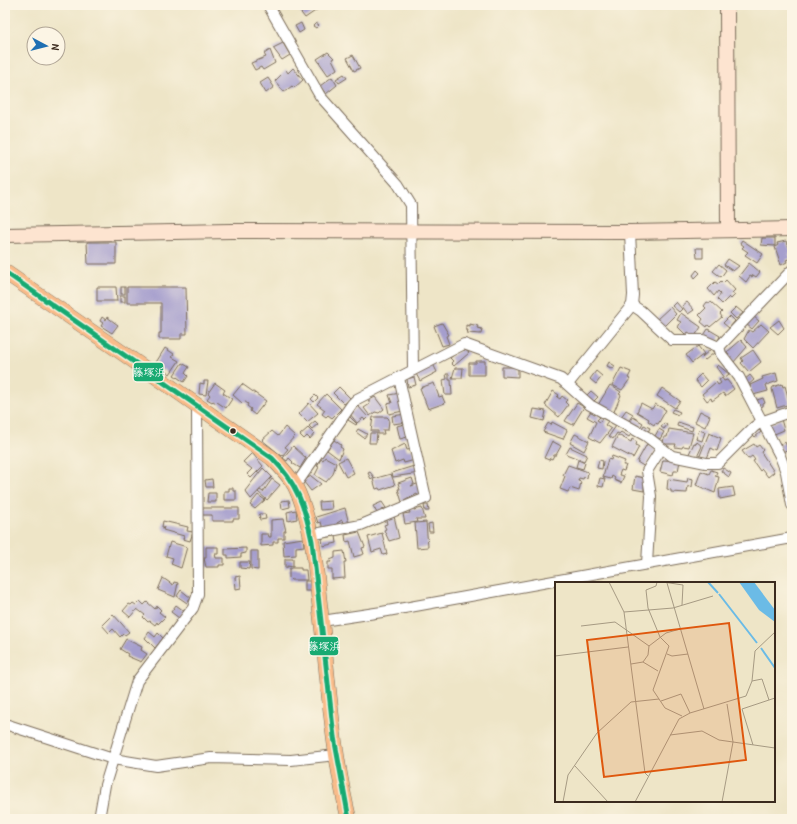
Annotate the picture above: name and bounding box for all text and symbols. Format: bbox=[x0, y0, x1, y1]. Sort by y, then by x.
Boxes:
north arrow bbox=[26, 26, 66, 66]
text: N bbox=[49, 43, 63, 51]
line badge: 藤塚浜 bbox=[133, 362, 164, 382]
text: 藤塚浜 bbox=[133, 365, 166, 379]
unlabelled marker bbox=[228, 426, 238, 436]
inset map bbox=[555, 582, 775, 802]
line badge: 藤塚浜 bbox=[309, 636, 339, 656]
text: 藤塚浜 bbox=[308, 639, 341, 653]

